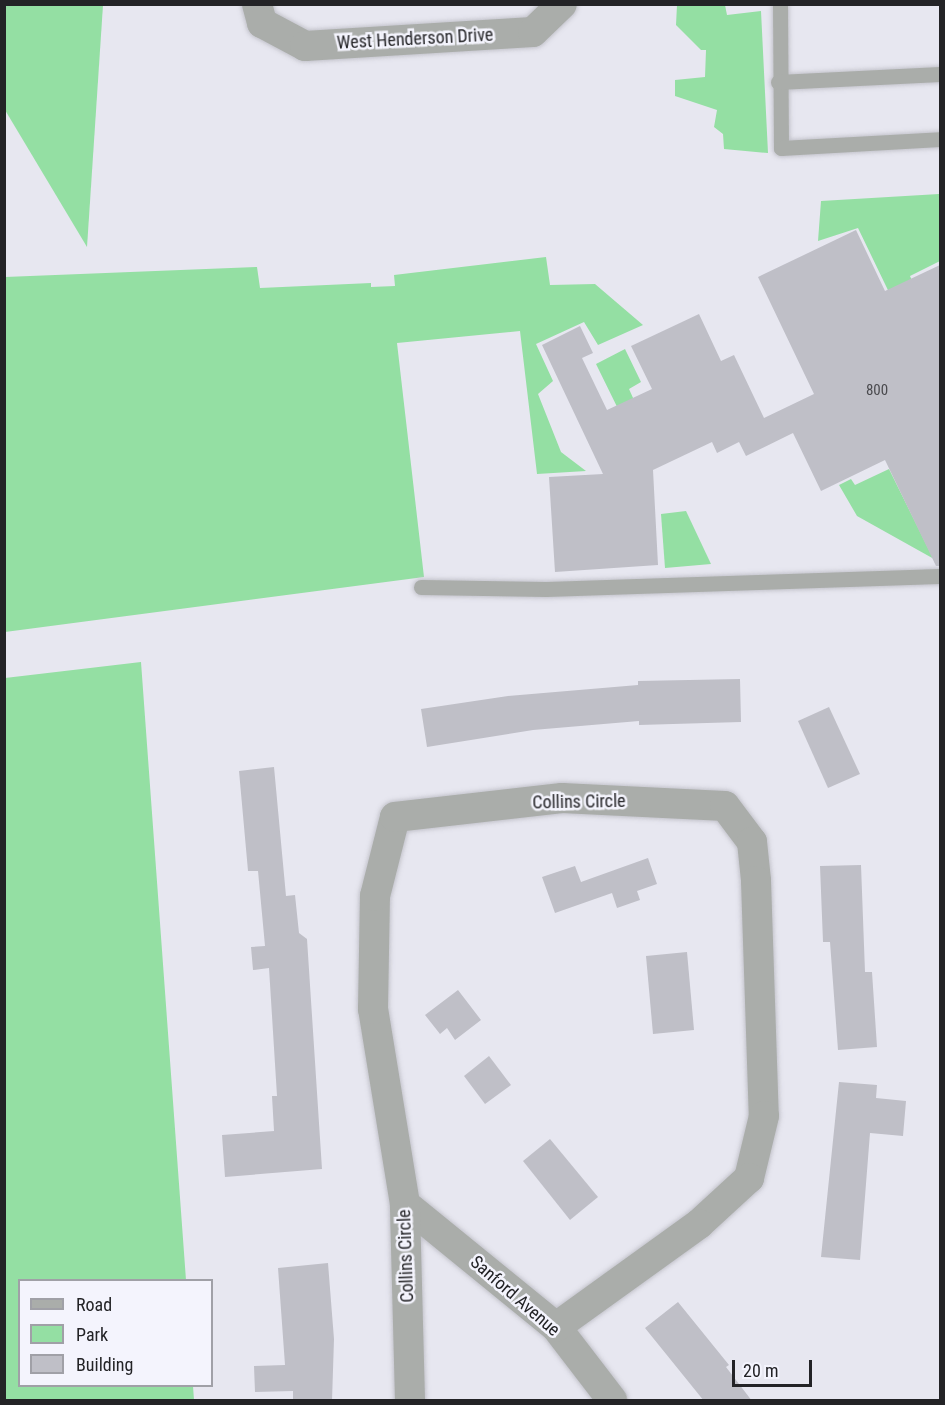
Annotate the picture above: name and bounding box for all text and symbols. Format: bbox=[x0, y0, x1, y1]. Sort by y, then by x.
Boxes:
street label: West Henderson Drive bbox=[336, 24, 494, 54]
house number: 800 bbox=[866, 382, 888, 400]
street label: Collins Circle bbox=[532, 790, 626, 814]
street label: Collins Circle bbox=[394, 1209, 418, 1303]
street label: Sanford Avenue bbox=[466, 1251, 564, 1341]
legend bbox=[18, 1279, 213, 1387]
text: Road bbox=[76, 1294, 112, 1315]
text: Park bbox=[76, 1324, 108, 1345]
scale bar bbox=[735, 1348, 814, 1386]
text: Building bbox=[76, 1354, 133, 1375]
text: 20 m bbox=[743, 1360, 778, 1381]

